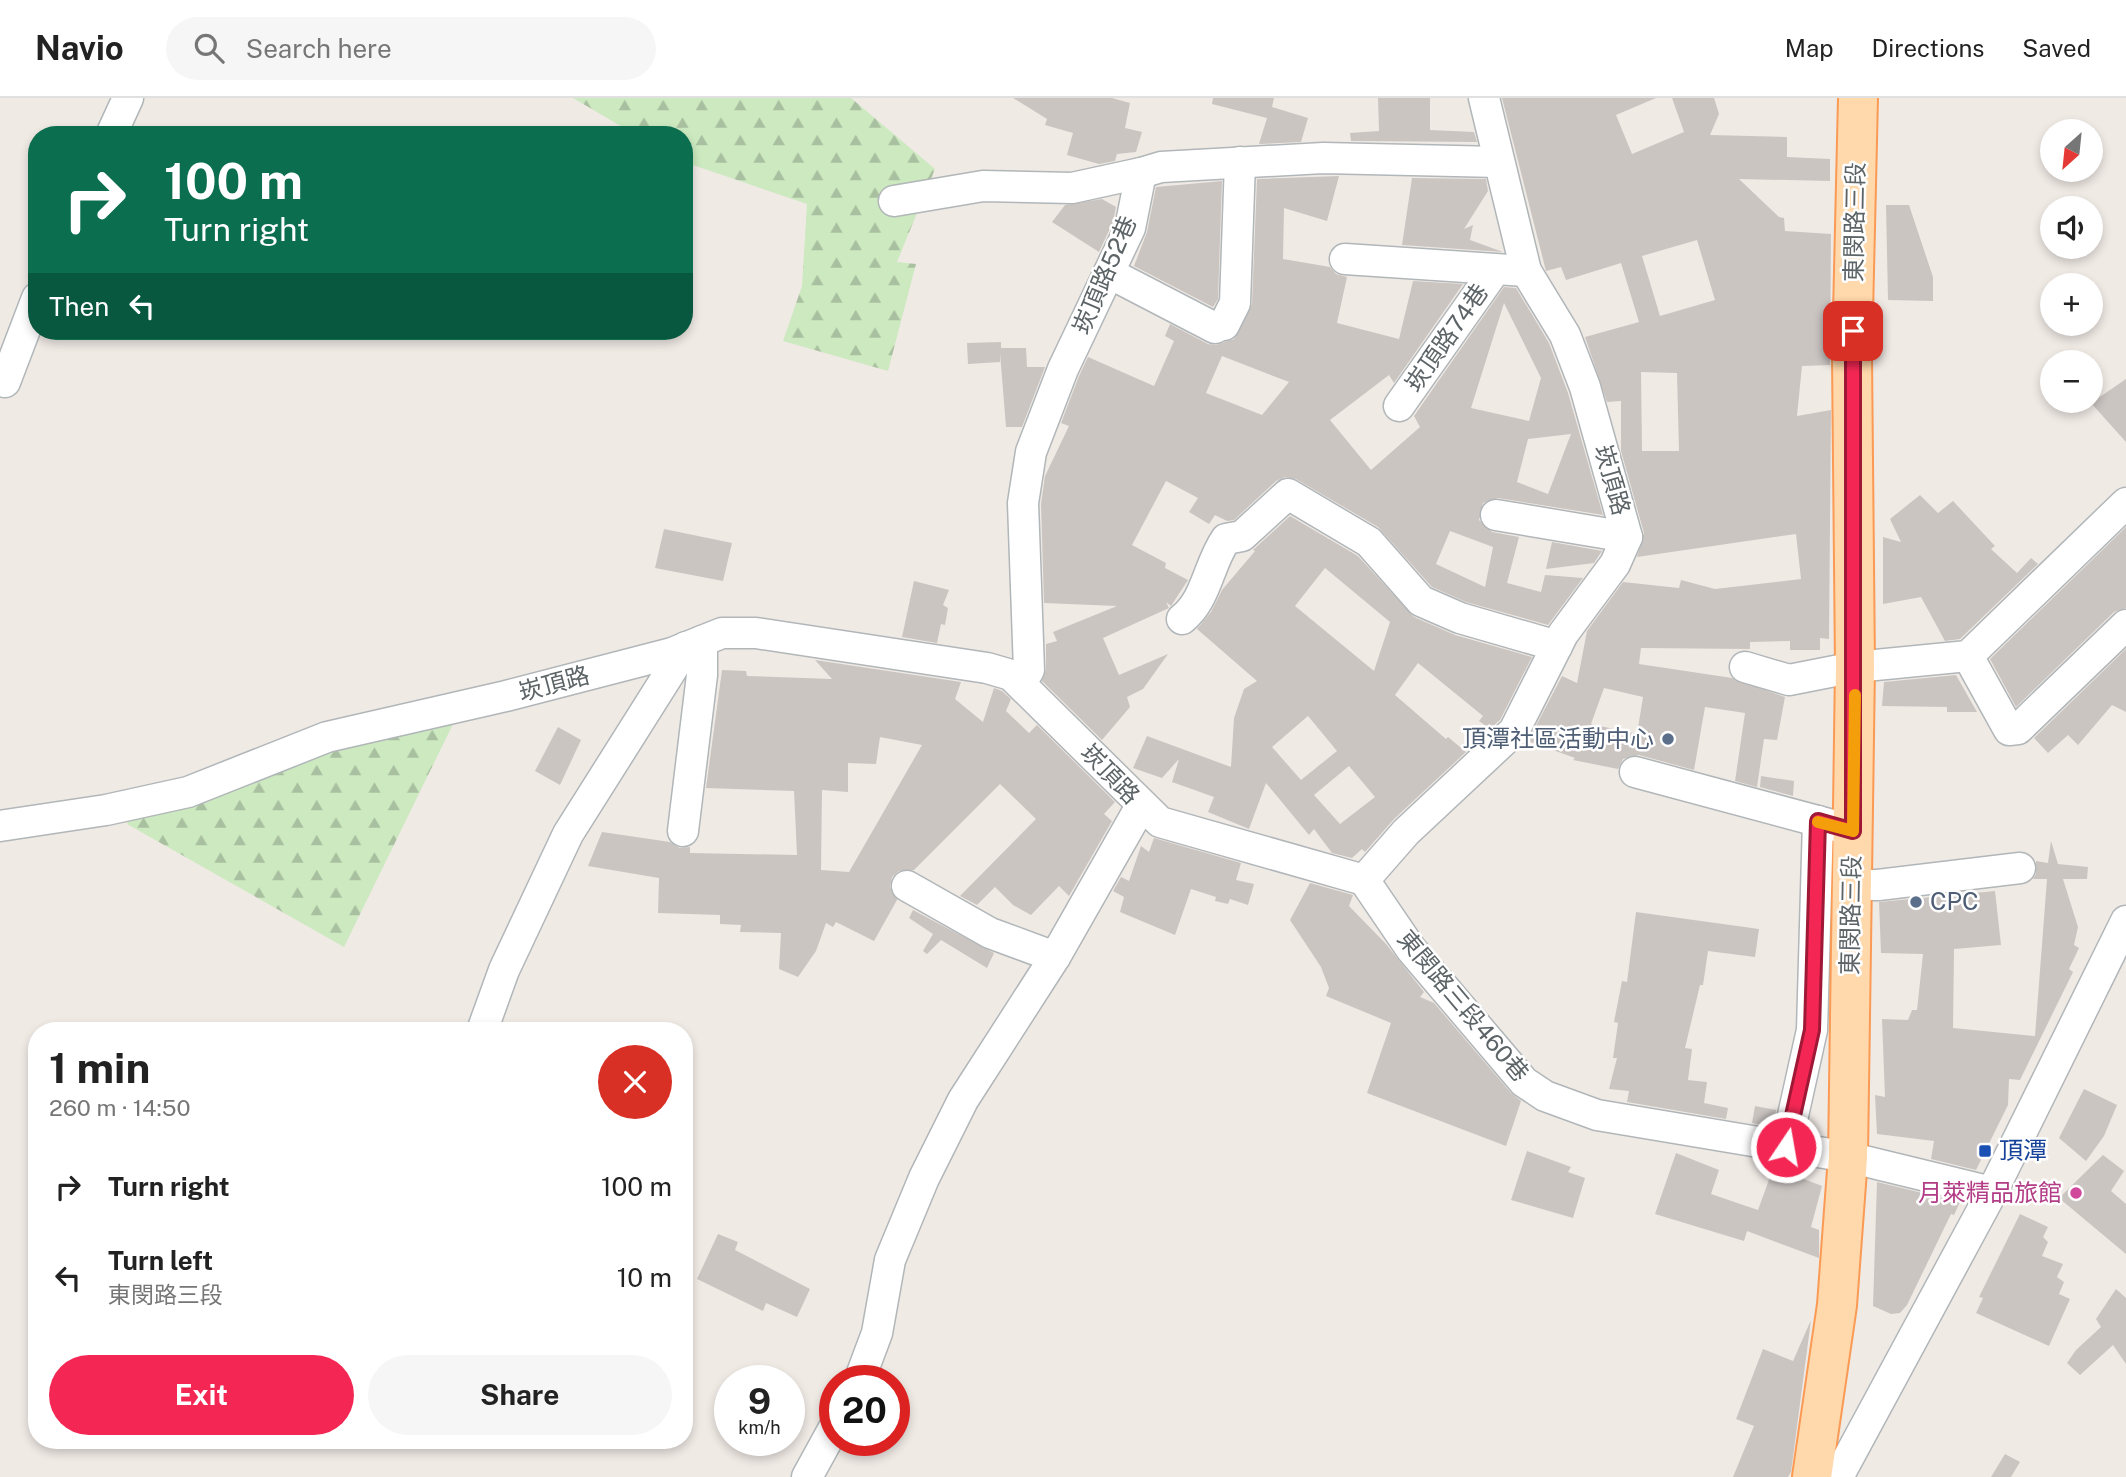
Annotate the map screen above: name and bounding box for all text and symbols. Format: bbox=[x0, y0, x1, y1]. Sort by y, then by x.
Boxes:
search box bbox=[166, 17, 656, 80]
text: Navio bbox=[35, 29, 124, 67]
icon: search bbox=[190, 29, 228, 67]
text: Search here bbox=[246, 33, 392, 64]
text: Map bbox=[1785, 34, 1834, 62]
text: Directions bbox=[1872, 34, 1984, 62]
text: Saved bbox=[2022, 34, 2091, 62]
north arrow bbox=[2040, 119, 2104, 182]
map controls bbox=[2040, 119, 2103, 413]
text: 100 m bbox=[164, 152, 303, 210]
icon: right bbox=[49, 154, 140, 245]
street label: 東閔路三段 bbox=[1839, 162, 1869, 282]
button: sound bbox=[2040, 196, 2103, 259]
text: Turn right bbox=[164, 211, 309, 248]
street label: 崁頂路52巷 bbox=[1067, 211, 1142, 338]
button: + bbox=[2040, 273, 2103, 336]
street label: 崁頂路74巷 bbox=[1399, 278, 1493, 397]
icon: left bbox=[123, 287, 161, 325]
text: Then bbox=[49, 291, 109, 322]
pin bbox=[1823, 301, 1883, 361]
icon: arrive bbox=[1834, 312, 1872, 350]
button: − bbox=[2040, 350, 2103, 413]
street label: 崁頂路 bbox=[1590, 441, 1636, 518]
street label: 崁頂路 bbox=[515, 660, 592, 706]
place label: 頂潭社區活動中心 bbox=[1462, 724, 1654, 752]
marker: 頂潭社區活動中心 bbox=[1660, 731, 1676, 747]
street label: 崁頂路 bbox=[1076, 738, 1146, 809]
street label: 東閔路三段 bbox=[1835, 855, 1865, 975]
place label: CPC bbox=[1930, 887, 1978, 915]
marker: CPC bbox=[1908, 894, 1924, 910]
street label: 東閔路三段460巷 bbox=[1392, 924, 1535, 1087]
text: 1 min bbox=[49, 1043, 150, 1092]
button: close bbox=[598, 1045, 672, 1119]
text: 260 m · 14:50 bbox=[49, 1094, 191, 1121]
position arrow bbox=[1749, 1110, 1823, 1184]
place label: 頂潭 bbox=[1999, 1136, 2047, 1164]
marker: 頂潭 bbox=[1977, 1143, 1993, 1159]
icon: right bbox=[49, 1168, 87, 1206]
text: Turn right bbox=[108, 1171, 230, 1202]
text: 100 m bbox=[601, 1171, 672, 1202]
place label: 月萊精品旅館 bbox=[1918, 1178, 2062, 1206]
marker: 月萊精品旅館 bbox=[2068, 1185, 2084, 1201]
text: Turn left bbox=[108, 1245, 213, 1276]
icon: left bbox=[49, 1259, 87, 1297]
text: 10 m bbox=[617, 1262, 672, 1293]
text: 東閔路三段 bbox=[108, 1281, 223, 1308]
button: Exit bbox=[49, 1355, 354, 1435]
button: Share bbox=[368, 1355, 672, 1435]
speed limit sign: 20 bbox=[819, 1365, 910, 1456]
text: 9 bbox=[748, 1381, 771, 1422]
text: km/h bbox=[738, 1417, 781, 1438]

